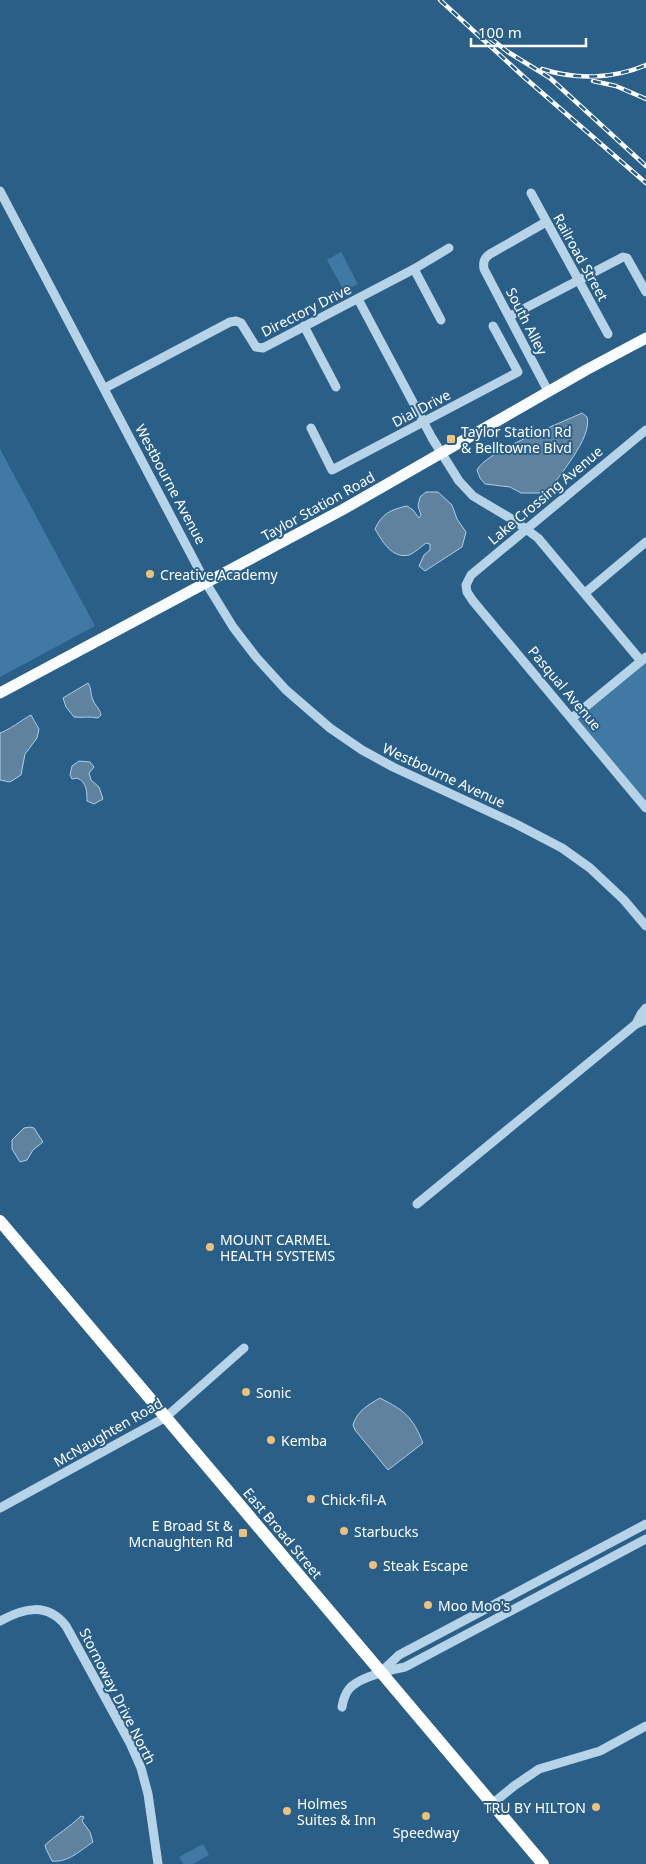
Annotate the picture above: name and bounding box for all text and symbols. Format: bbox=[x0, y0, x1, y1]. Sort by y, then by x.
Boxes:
scale bar bbox=[471, 15, 586, 47]
text: 100 m bbox=[478, 22, 522, 42]
street label: Railroad Street bbox=[549, 210, 613, 304]
street label: Directory Drive bbox=[258, 279, 354, 341]
street label: South Alley bbox=[502, 284, 552, 359]
street label: Dial Drive bbox=[388, 385, 454, 431]
street label: Westbourne Avenue bbox=[131, 421, 211, 547]
place label: Taylor Station Rd & Belltowne Blvd bbox=[461, 422, 572, 457]
marker: Taylor Station Rd & Belltowne Blvd bbox=[445, 433, 457, 445]
street label: Lake Crossing Avenue bbox=[484, 441, 606, 549]
street label: Taylor Station Road bbox=[258, 467, 378, 545]
place label: Creative Academy bbox=[160, 565, 279, 584]
marker: Creative Academy bbox=[144, 568, 156, 580]
street label: Pasqual Avenue bbox=[524, 642, 606, 734]
street label: Westbourne Avenue bbox=[380, 738, 508, 812]
place label: MOUNT CARMEL HEALTH SYSTEMS bbox=[220, 1230, 336, 1265]
marker: MOUNT CARMEL HEALTH SYSTEMS bbox=[204, 1241, 216, 1253]
place label: Sonic bbox=[256, 1383, 291, 1402]
marker: Sonic bbox=[240, 1386, 252, 1398]
street label: McNaughten Road bbox=[50, 1393, 166, 1471]
place label: Kemba bbox=[281, 1431, 327, 1450]
marker: Kemba bbox=[265, 1434, 277, 1446]
street label: East Broad Street bbox=[239, 1483, 327, 1583]
place label: Chick-fil-A bbox=[321, 1490, 386, 1509]
marker: Chick-fil-A bbox=[305, 1493, 317, 1505]
place label: E Broad St & Mcnaughten Rd bbox=[129, 1516, 234, 1551]
place label: Starbucks bbox=[354, 1522, 419, 1541]
marker: Starbucks bbox=[338, 1525, 350, 1537]
marker: E Broad St & Mcnaughten Rd bbox=[237, 1527, 249, 1539]
place label: Steak Escape bbox=[383, 1556, 468, 1575]
marker: Steak Escape bbox=[367, 1559, 379, 1571]
place label: Moo Moo's bbox=[438, 1596, 511, 1615]
marker: Moo Moo's bbox=[422, 1599, 434, 1611]
street label: Stornoway Drive North bbox=[75, 1625, 161, 1767]
place label: Holmes Suites & Inn bbox=[297, 1794, 376, 1829]
place label: TRU BY HILTON bbox=[484, 1798, 586, 1817]
marker: TRU BY HILTON bbox=[590, 1801, 602, 1813]
marker: Holmes Suites & Inn bbox=[281, 1805, 293, 1817]
marker: Speedway bbox=[420, 1810, 432, 1822]
place label: Speedway bbox=[393, 1823, 460, 1842]

